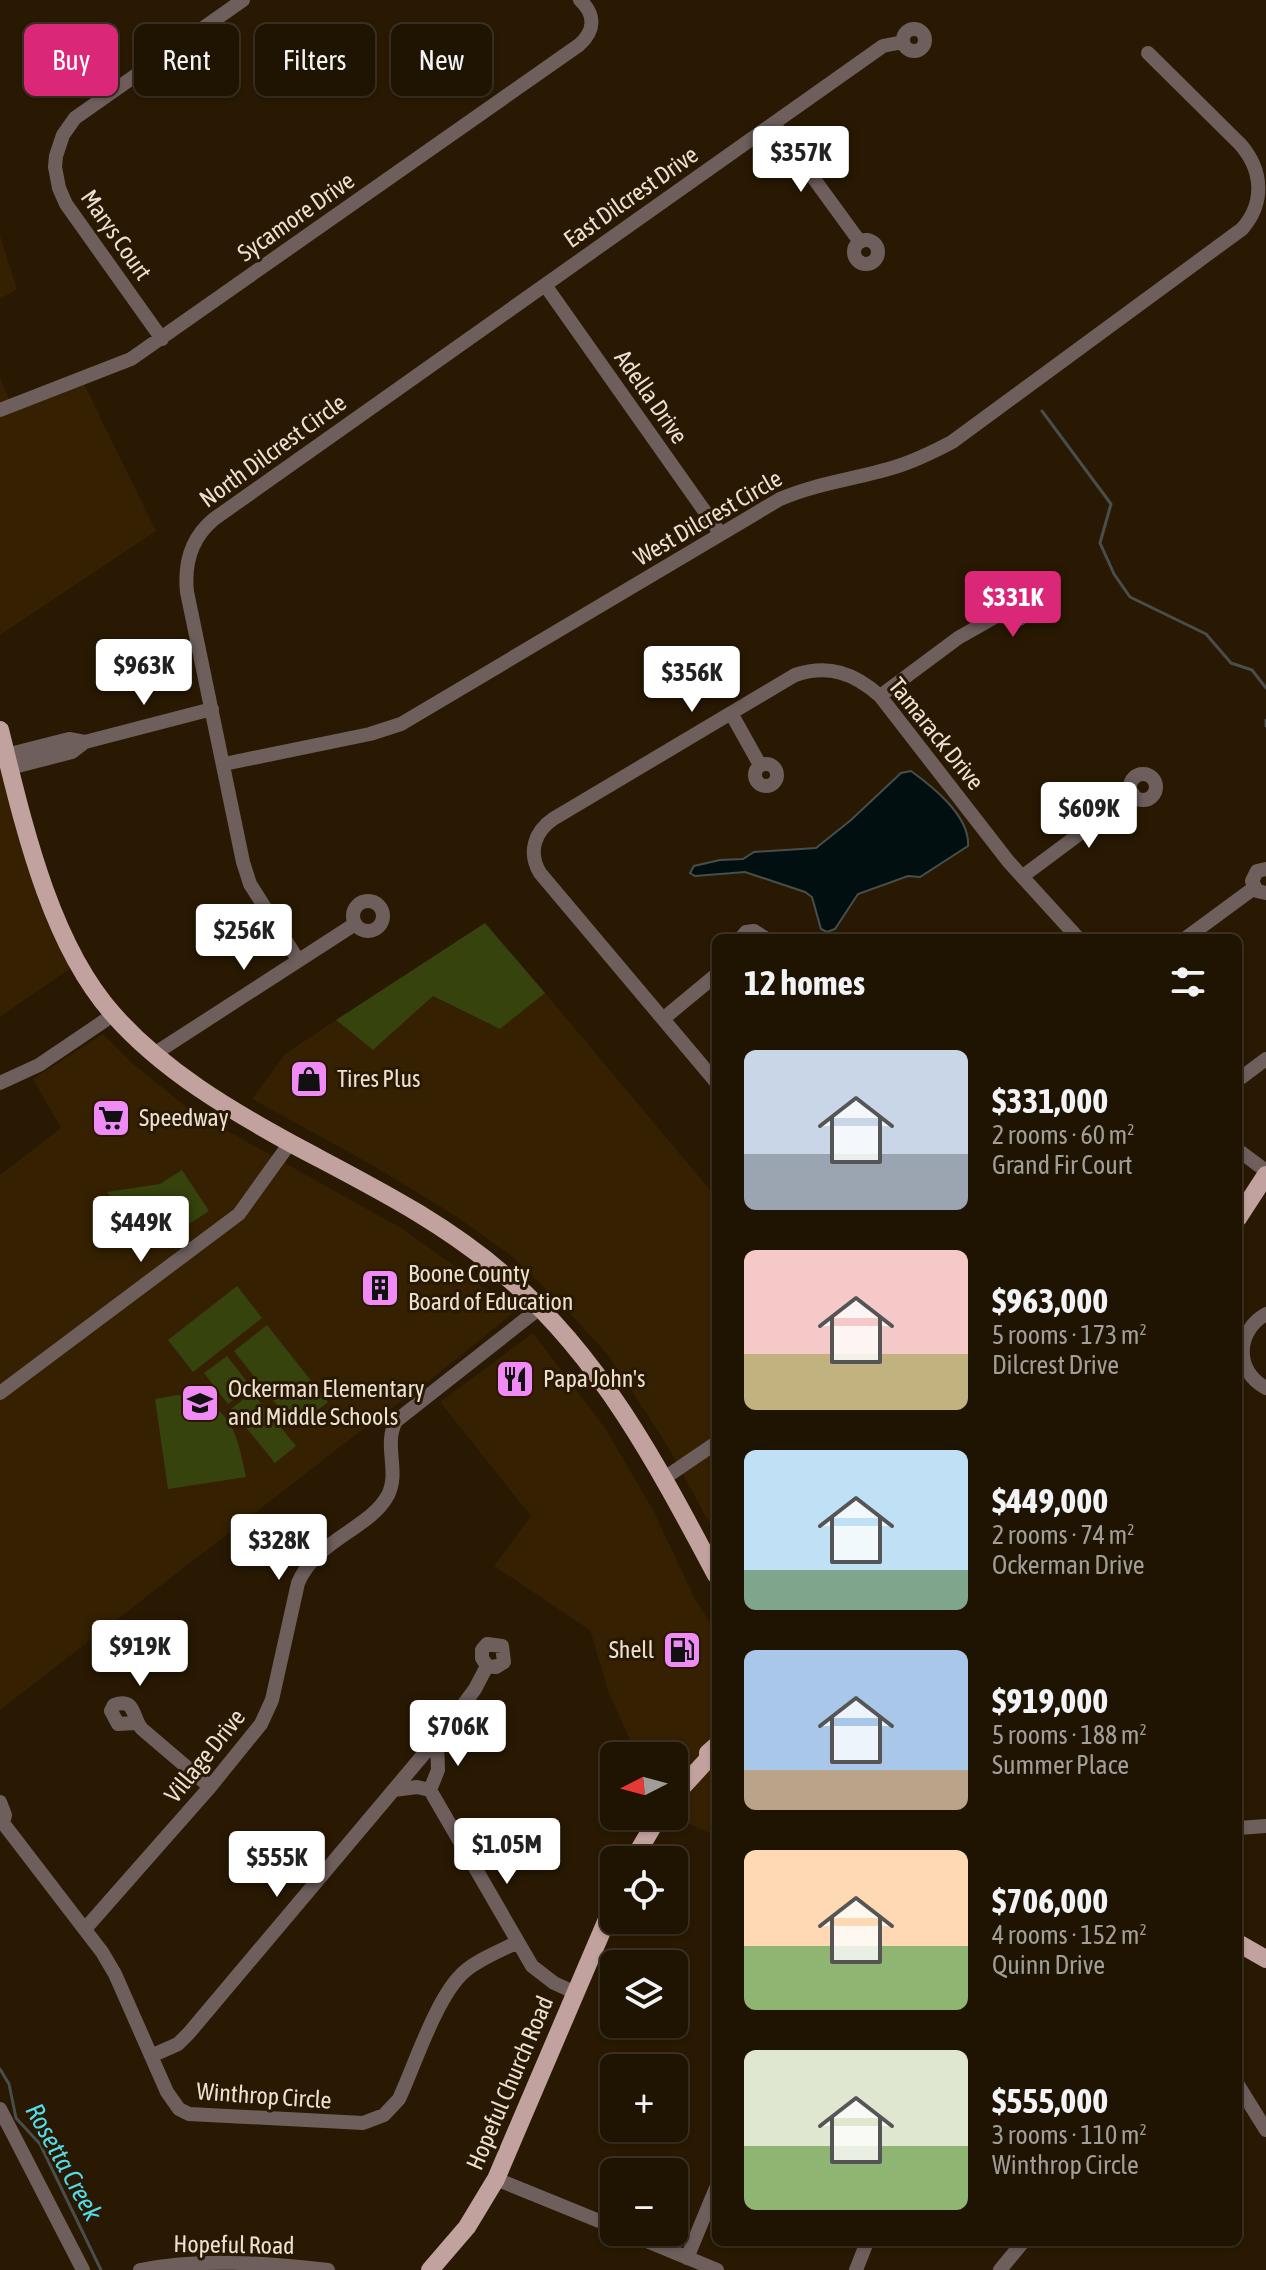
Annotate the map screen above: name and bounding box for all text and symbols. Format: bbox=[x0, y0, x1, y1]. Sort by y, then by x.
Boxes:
chip: Buy bbox=[24, 24, 118, 96]
chip: Rent bbox=[134, 24, 239, 96]
chip: Filters bbox=[255, 24, 375, 96]
chip: New bbox=[391, 24, 492, 96]
pin: $357K bbox=[745, 126, 857, 194]
text: $357K bbox=[771, 137, 831, 167]
street label: East Dilcrest Drive bbox=[559, 140, 703, 253]
street label: Sycamore Drive bbox=[232, 167, 359, 267]
street label: Marys Court bbox=[76, 185, 157, 285]
street label: Adella Drive bbox=[609, 345, 693, 449]
street label: North Dilcrest Circle bbox=[194, 389, 351, 513]
street label: West Dilcrest Circle bbox=[629, 464, 786, 571]
pin: $331K bbox=[957, 571, 1069, 639]
text: $331K bbox=[983, 582, 1043, 612]
pin: $963K bbox=[88, 639, 200, 707]
pin: $356K bbox=[636, 646, 748, 714]
text: $963K bbox=[114, 650, 174, 680]
text: $356K bbox=[662, 657, 722, 687]
street label: Tamarack Drive bbox=[883, 673, 990, 795]
pin: $609K bbox=[1033, 782, 1145, 850]
text: $609K bbox=[1059, 793, 1119, 823]
pin: $256K bbox=[188, 904, 300, 972]
text: $256K bbox=[214, 915, 274, 945]
icon: filters bbox=[1166, 960, 1210, 1004]
text: 12 homes bbox=[744, 963, 865, 1002]
shop icon: Tires Plus bbox=[288, 1058, 330, 1100]
place label: Tires Plus bbox=[337, 1065, 421, 1092]
text: $331,000 bbox=[992, 1081, 1108, 1120]
icon: home bbox=[808, 1082, 904, 1178]
supermarket icon: Speedway bbox=[90, 1097, 132, 1139]
place label: Speedway bbox=[139, 1104, 229, 1131]
text: 2 rooms · 60 m² bbox=[992, 1120, 1134, 1150]
text: Grand Fir Court bbox=[992, 1150, 1133, 1180]
pin: $449K bbox=[85, 1196, 197, 1264]
text: $449K bbox=[111, 1207, 171, 1237]
place label: Boone County Board of Education bbox=[408, 1260, 573, 1315]
building icon: Boone County Board of Education bbox=[359, 1267, 401, 1309]
text: $963,000 bbox=[992, 1281, 1108, 1320]
icon: home bbox=[808, 1282, 904, 1378]
text: 5 rooms · 173 m² bbox=[992, 1320, 1147, 1350]
text: Dilcrest Drive bbox=[992, 1350, 1119, 1380]
restaurant icon: Papa John's bbox=[494, 1358, 536, 1400]
place label: Papa John's bbox=[543, 1365, 645, 1392]
place label: Ockerman Elementary and Middle Schools bbox=[228, 1375, 425, 1430]
school or university icon: Ockerman Elementary and Middle Schools bbox=[179, 1382, 221, 1424]
text: $449,000 bbox=[992, 1481, 1108, 1520]
icon: home bbox=[808, 1482, 904, 1578]
pin: $328K bbox=[223, 1514, 335, 1582]
text: 2 rooms · 74 m² bbox=[992, 1520, 1134, 1550]
text: $328K bbox=[249, 1525, 309, 1555]
text: Ockerman Drive bbox=[992, 1550, 1145, 1580]
pin: $919K bbox=[84, 1620, 196, 1688]
fuel station icon: Shell bbox=[661, 1629, 703, 1671]
text: $919K bbox=[110, 1631, 170, 1661]
place label: Shell bbox=[609, 1636, 655, 1663]
text: $919,000 bbox=[992, 1681, 1108, 1720]
icon: home bbox=[808, 1682, 904, 1778]
pin: $706K bbox=[402, 1700, 514, 1768]
street label: Village Drive bbox=[159, 1704, 250, 1808]
text: $706K bbox=[428, 1711, 488, 1741]
text: 5 rooms · 188 m² bbox=[992, 1720, 1147, 1750]
north arrow bbox=[600, 1742, 688, 1830]
map controls bbox=[600, 1742, 688, 2246]
text: Summer Place bbox=[992, 1750, 1129, 1780]
pin: $1.05M bbox=[442, 1818, 572, 1886]
text: $1.05M bbox=[472, 1829, 542, 1859]
pin: $555K bbox=[221, 1831, 333, 1899]
text: $555K bbox=[247, 1842, 307, 1872]
button: locate bbox=[600, 1846, 688, 1934]
text: $706,000 bbox=[992, 1881, 1108, 1920]
icon: home bbox=[808, 1882, 904, 1978]
text: 4 rooms · 152 m² bbox=[992, 1920, 1147, 1950]
button: layers bbox=[600, 1950, 688, 2038]
text: Quinn Drive bbox=[992, 1950, 1105, 1980]
street label: Hopeful Church Road bbox=[461, 1992, 558, 2174]
button: + bbox=[600, 2054, 688, 2142]
street label: Winthrop Circle bbox=[196, 2077, 333, 2114]
text: $555,000 bbox=[992, 2081, 1108, 2120]
icon: home bbox=[808, 2082, 904, 2178]
water label: Rosetta Creek bbox=[19, 2098, 109, 2226]
text: 3 rooms · 110 m² bbox=[992, 2120, 1147, 2150]
text: Winthrop Circle bbox=[992, 2150, 1139, 2180]
button: − bbox=[600, 2158, 688, 2246]
street label: Hopeful Road bbox=[173, 2230, 295, 2259]

